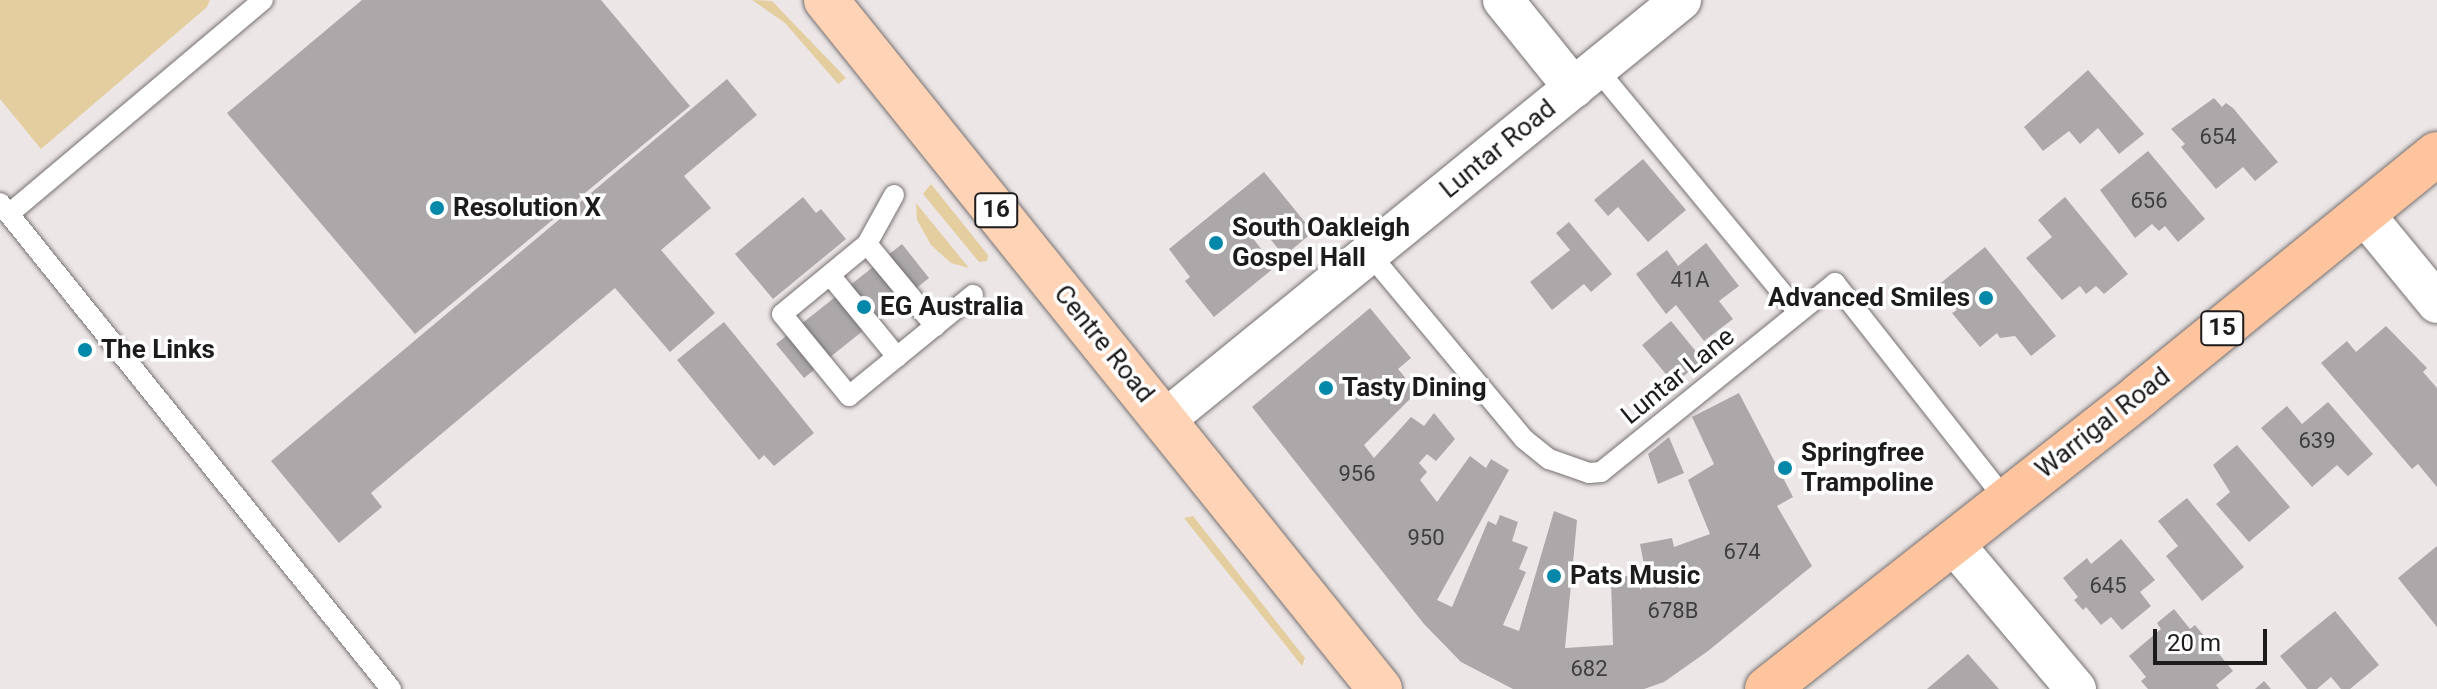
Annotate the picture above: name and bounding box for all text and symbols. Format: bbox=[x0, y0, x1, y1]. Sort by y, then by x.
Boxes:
street label: Luntar Road bbox=[1434, 93, 1562, 205]
house number: 654 bbox=[2199, 124, 2237, 150]
house number: 656 bbox=[2130, 188, 2168, 214]
road number: 16 bbox=[974, 190, 1018, 230]
place label: Resolution X bbox=[453, 192, 601, 224]
marker: Resolution X bbox=[428, 199, 446, 217]
place label: South Oakleigh Gospel Hall bbox=[1232, 212, 1410, 274]
marker: South Oakleigh Gospel Hall bbox=[1207, 234, 1225, 252]
house number: 41A bbox=[1670, 267, 1710, 293]
street label: Centre Road bbox=[1047, 279, 1161, 409]
place label: Advanced Smiles bbox=[1768, 282, 1970, 314]
marker: Advanced Smiles bbox=[1977, 289, 1995, 307]
place label: EG Australia bbox=[880, 291, 1024, 323]
marker: EG Australia bbox=[855, 298, 873, 316]
road number: 15 bbox=[2200, 308, 2244, 348]
street label: Luntar Lane bbox=[1615, 321, 1741, 431]
place label: The Links bbox=[101, 334, 215, 366]
marker: The Links bbox=[76, 341, 94, 359]
street label: Warrigal Road bbox=[2030, 361, 2176, 485]
place label: Tasty Dining bbox=[1342, 372, 1486, 404]
marker: Tasty Dining bbox=[1317, 379, 1335, 397]
house number: 639 bbox=[2298, 428, 2336, 454]
place label: Springfree Trampoline bbox=[1801, 437, 1933, 498]
marker: Springfree Trampoline bbox=[1776, 459, 1794, 477]
house number: 956 bbox=[1338, 461, 1376, 487]
house number: 950 bbox=[1407, 525, 1445, 551]
house number: 674 bbox=[1723, 539, 1761, 565]
place label: Pats Music bbox=[1570, 560, 1700, 592]
marker: Pats Music bbox=[1545, 567, 1563, 585]
house number: 645 bbox=[2089, 573, 2127, 599]
house number: 678B bbox=[1648, 598, 1698, 624]
scale bar bbox=[2157, 613, 2271, 663]
text: 20 m bbox=[2167, 629, 2221, 657]
house number: 682 bbox=[1570, 656, 1608, 682]

